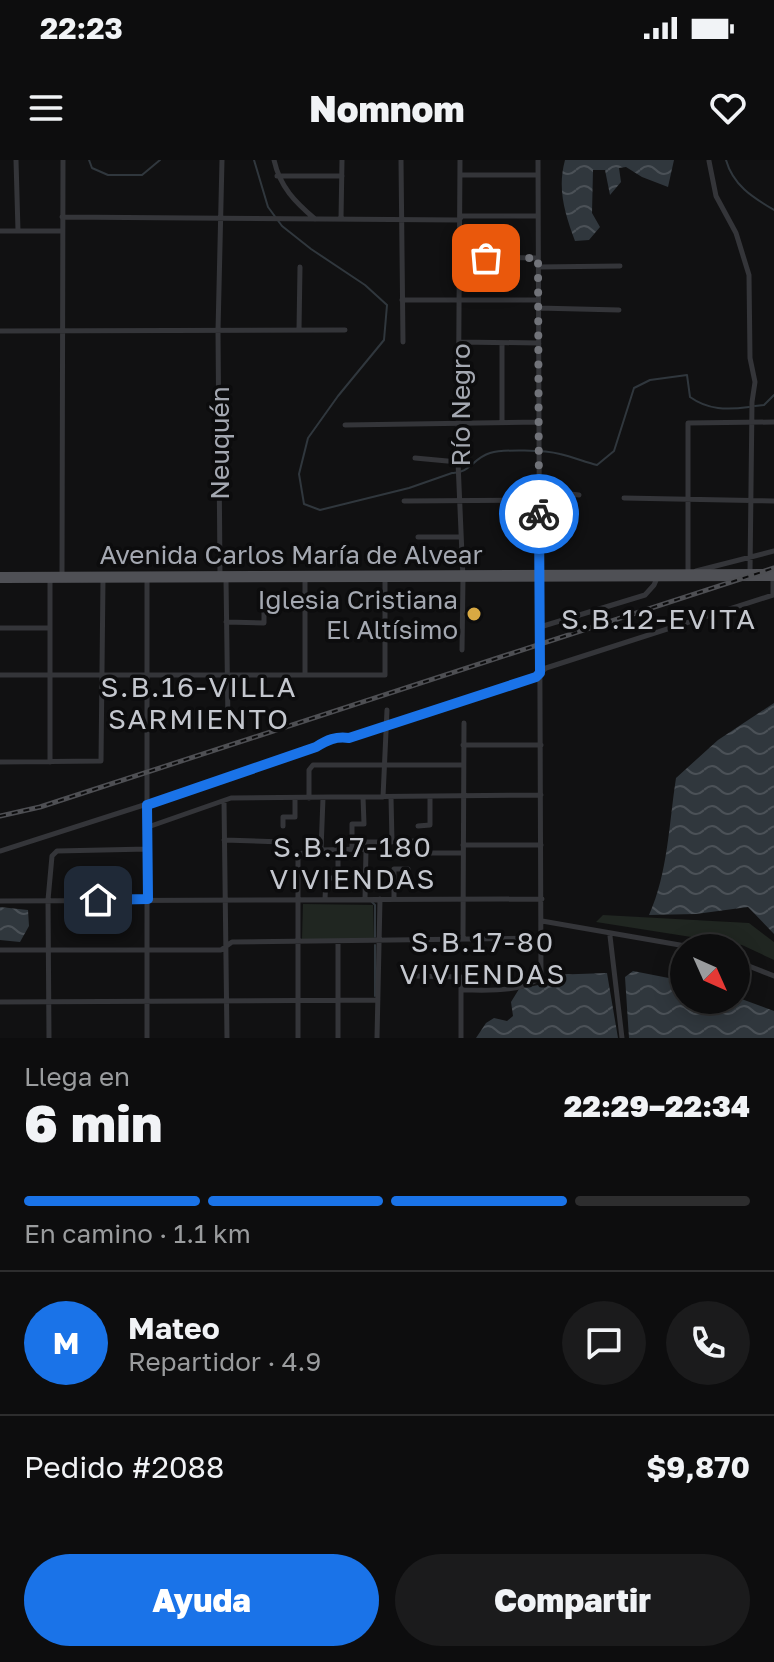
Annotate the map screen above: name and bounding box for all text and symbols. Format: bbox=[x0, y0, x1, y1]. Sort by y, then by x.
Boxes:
text: 22:23 bbox=[40, 10, 123, 46]
icon: menu bbox=[24, 86, 68, 130]
icon: heart bbox=[706, 86, 750, 130]
text: Nomnom bbox=[309, 87, 465, 130]
pin bbox=[452, 224, 520, 292]
icon: bag bbox=[464, 236, 508, 280]
street label: Río Negro bbox=[445, 343, 476, 467]
street label: Neuquén bbox=[204, 386, 235, 500]
courier bbox=[499, 474, 579, 554]
icon: bike bbox=[517, 492, 561, 536]
street label: Avenida Carlos María de Alvear bbox=[99, 539, 483, 570]
place label: Iglesia Cristiana El Altísimo bbox=[257, 584, 458, 645]
district label: S.B.12-EVITA bbox=[561, 602, 757, 635]
marker: Iglesia Cristiana El Altísimo bbox=[465, 605, 483, 623]
district label: S.B.16-VILLA SARMIENTO bbox=[100, 670, 298, 735]
district label: S.B.17-180 VIVIENDAS bbox=[270, 830, 436, 895]
pin bbox=[64, 866, 132, 934]
icon: home bbox=[76, 878, 120, 922]
district label: S.B.17-80 VIVIENDAS bbox=[400, 925, 566, 990]
north arrow bbox=[670, 934, 750, 1014]
map controls bbox=[670, 934, 750, 1014]
text: Llega en bbox=[24, 1061, 130, 1092]
text: 22:29–22:34 bbox=[564, 1088, 750, 1124]
text: 6 min bbox=[24, 1091, 162, 1153]
text: En camino · 1.1 km bbox=[24, 1218, 251, 1249]
button: chat bbox=[562, 1301, 646, 1385]
button: phone bbox=[666, 1301, 750, 1385]
text: Mateo bbox=[128, 1310, 220, 1346]
text: M bbox=[53, 1325, 79, 1361]
text: Repartidor · 4.9 bbox=[128, 1346, 321, 1377]
text: Pedido #2088 bbox=[24, 1449, 224, 1485]
text: $9,870 bbox=[646, 1449, 750, 1485]
button: Ayuda bbox=[24, 1554, 379, 1646]
button: Compartir bbox=[395, 1554, 750, 1646]

